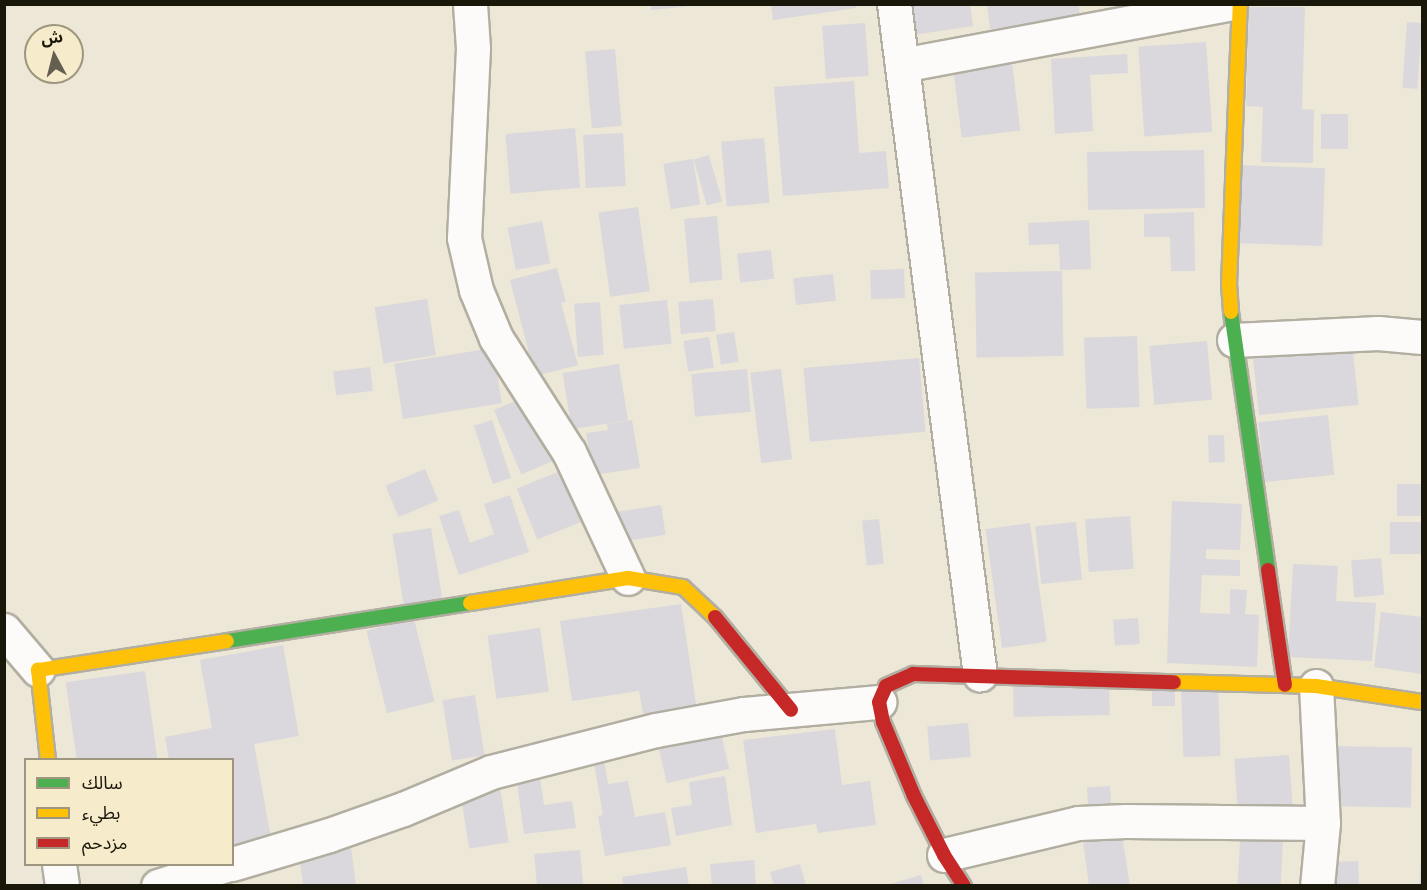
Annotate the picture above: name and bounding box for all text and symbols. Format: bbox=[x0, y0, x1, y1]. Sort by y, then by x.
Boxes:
north arrow bbox=[24, 24, 84, 84]
text: ش bbox=[40, 27, 64, 48]
legend bbox=[24, 758, 234, 866]
text: سالك bbox=[82, 772, 123, 794]
text: بطيء bbox=[82, 802, 120, 824]
text: مزدحم bbox=[82, 832, 127, 854]

